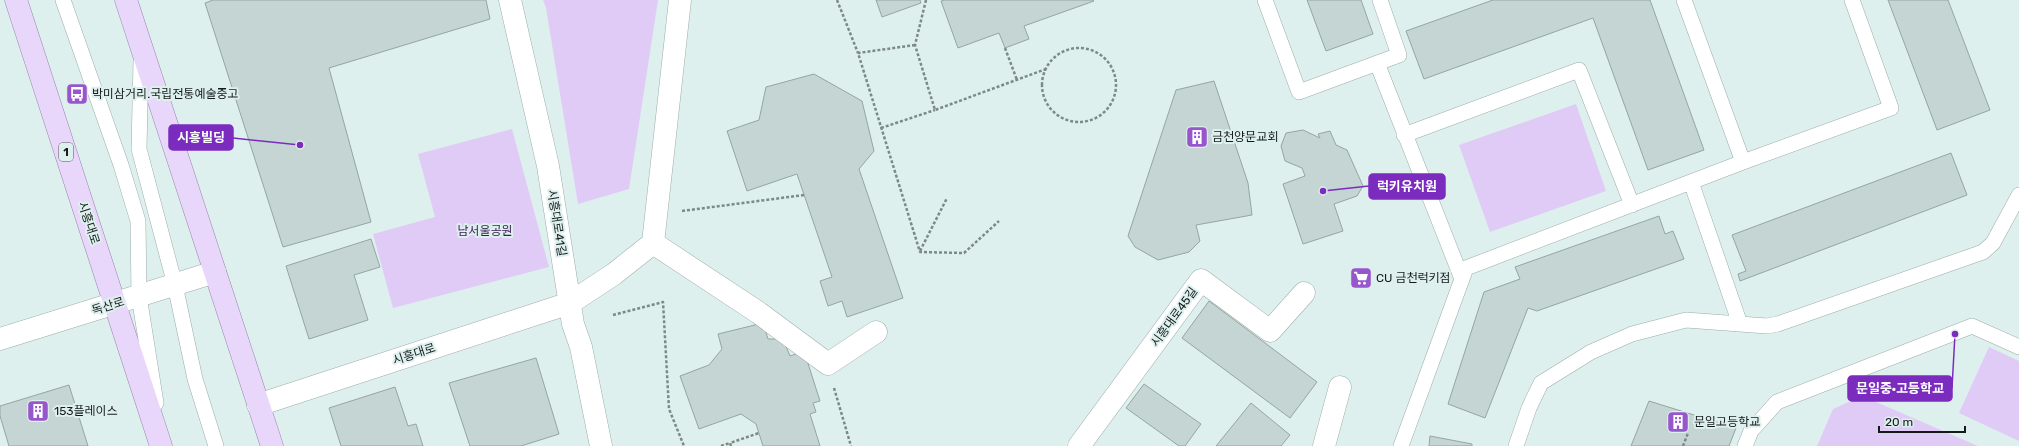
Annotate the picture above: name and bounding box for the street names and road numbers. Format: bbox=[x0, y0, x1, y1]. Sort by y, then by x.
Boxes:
road number: 1 bbox=[59, 143, 73, 161]
street label: 시흥대로41길 bbox=[545, 189, 569, 257]
street label: 시흥대로 bbox=[76, 200, 102, 246]
street label: 시흥대로45길 bbox=[1148, 285, 1200, 349]
street label: 독산로 bbox=[90, 294, 126, 318]
street label: 시흥대로 bbox=[391, 341, 437, 367]

